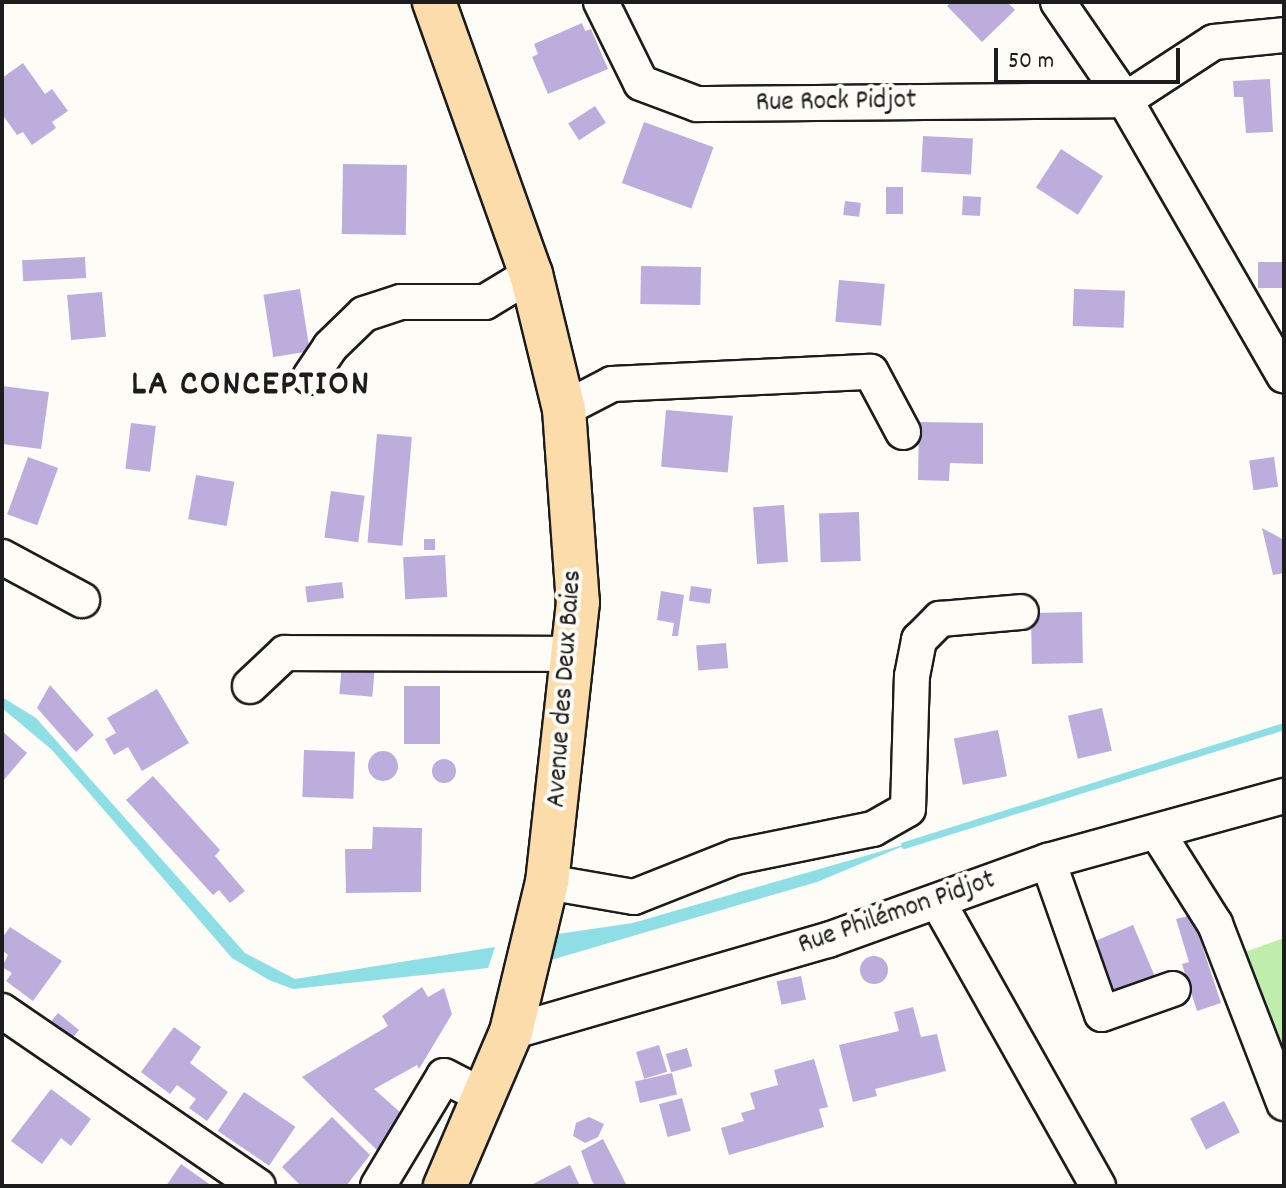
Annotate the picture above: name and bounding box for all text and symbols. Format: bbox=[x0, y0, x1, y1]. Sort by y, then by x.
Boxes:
scale bar bbox=[998, 32, 1184, 82]
text: 50 m bbox=[1008, 45, 1054, 79]
street label: Rue Rock Pidjot bbox=[755, 85, 917, 121]
district label: LA CONCEPTION bbox=[131, 365, 371, 409]
street label: Avenue des Deux Baies bbox=[541, 569, 591, 809]
street label: Rue Philémon Pidjot bbox=[794, 865, 1000, 963]

